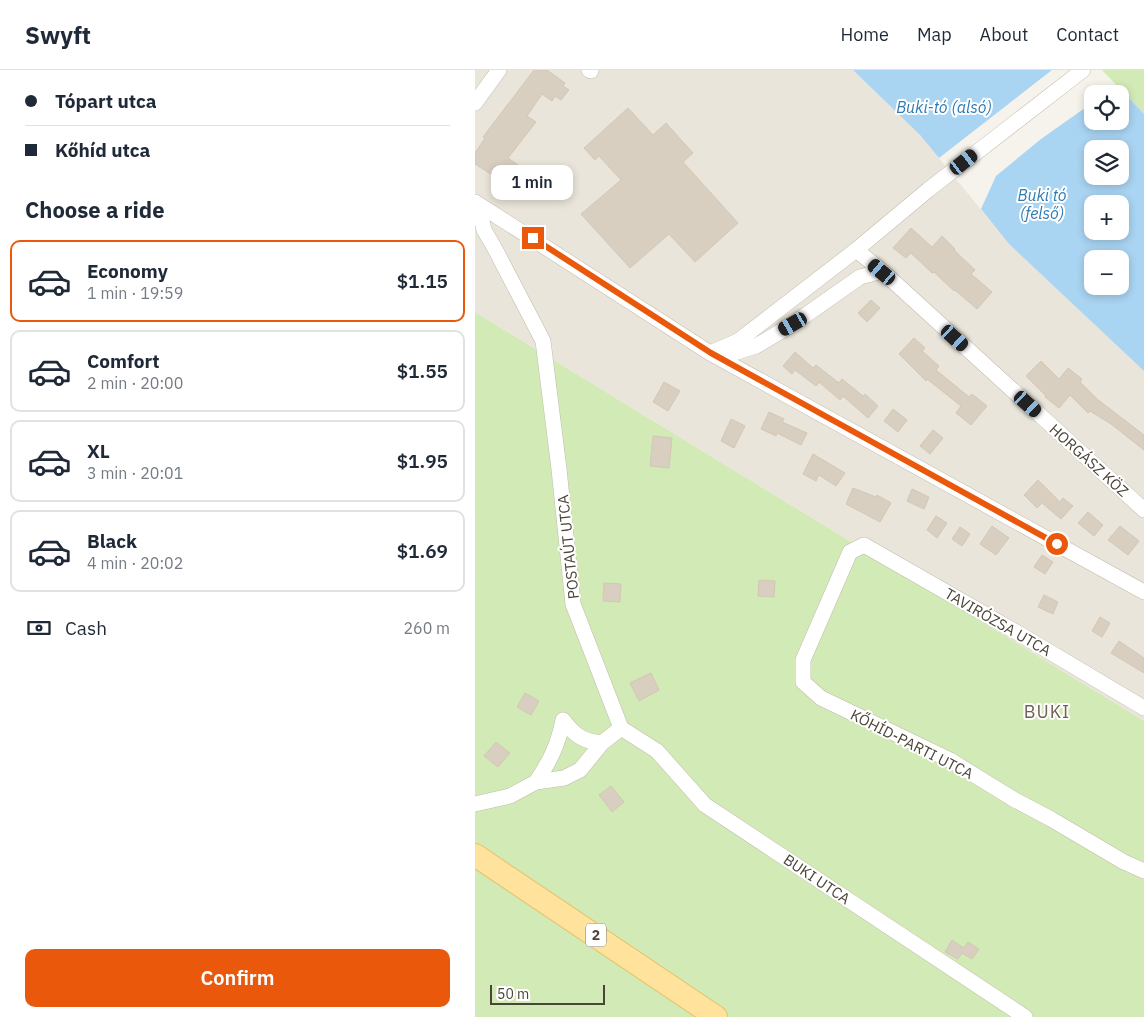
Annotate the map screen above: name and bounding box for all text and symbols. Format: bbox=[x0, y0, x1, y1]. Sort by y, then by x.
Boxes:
text: Swyft bbox=[25, 19, 91, 51]
text: Home bbox=[841, 23, 889, 46]
text: Map bbox=[917, 23, 952, 46]
text: About bbox=[980, 23, 1028, 46]
text: Contact bbox=[1056, 23, 1119, 46]
map controls bbox=[1084, 85, 1129, 295]
button: locate bbox=[1084, 85, 1129, 130]
text: Tópart utca bbox=[55, 89, 157, 113]
water label: Buki-tó (alsó) bbox=[896, 97, 992, 117]
text: Kőhíd utca bbox=[55, 138, 150, 162]
button: layers bbox=[1084, 140, 1129, 185]
car bbox=[947, 147, 980, 177]
callout: 1 min bbox=[492, 166, 574, 200]
text: 1 min bbox=[511, 172, 553, 192]
water label: Buki tó (felső) bbox=[1017, 185, 1067, 223]
text: Choose a ride bbox=[25, 195, 165, 224]
button: + bbox=[1084, 195, 1129, 240]
route end bbox=[522, 227, 544, 249]
button: − bbox=[1084, 250, 1129, 295]
car bbox=[865, 257, 898, 287]
icon: car bbox=[27, 259, 72, 304]
text: Economy bbox=[87, 259, 168, 283]
text: $1.15 bbox=[397, 269, 448, 293]
text: 1 min · 19:59 bbox=[87, 283, 183, 303]
car bbox=[776, 310, 809, 338]
car bbox=[938, 322, 971, 354]
icon: car bbox=[27, 349, 72, 394]
text: Comfort bbox=[87, 349, 160, 373]
text: $1.55 bbox=[397, 359, 448, 383]
text: 2 min · 20:00 bbox=[87, 373, 183, 393]
car bbox=[1011, 388, 1044, 420]
street label: HORGÁSZ KÖZ bbox=[1046, 420, 1133, 501]
icon: car bbox=[27, 439, 72, 484]
text: XL bbox=[87, 439, 110, 463]
text: $1.95 bbox=[397, 449, 448, 473]
text: 3 min · 20:01 bbox=[87, 463, 183, 483]
street label: POSTAÚT UTCA bbox=[553, 493, 583, 600]
icon: car bbox=[27, 529, 72, 574]
text: Black bbox=[87, 529, 137, 553]
route start bbox=[1046, 533, 1068, 555]
text: $1.69 bbox=[397, 539, 448, 563]
text: 4 min · 20:02 bbox=[87, 553, 183, 573]
street label: TAVIRÓZSA UTCA bbox=[941, 584, 1055, 660]
icon: cash bbox=[25, 614, 53, 642]
text: Cash bbox=[65, 616, 107, 640]
text: 260 m bbox=[403, 618, 450, 638]
district label: BUKI bbox=[1024, 700, 1070, 723]
street label: KŐHÍD-PARTI UTCA bbox=[847, 705, 977, 783]
street label: BUKI UTCA bbox=[780, 850, 854, 908]
road number: 2 bbox=[586, 924, 606, 946]
button: Confirm bbox=[25, 949, 450, 1007]
scale bar bbox=[490, 982, 605, 1005]
text: 50 m bbox=[497, 985, 529, 1003]

